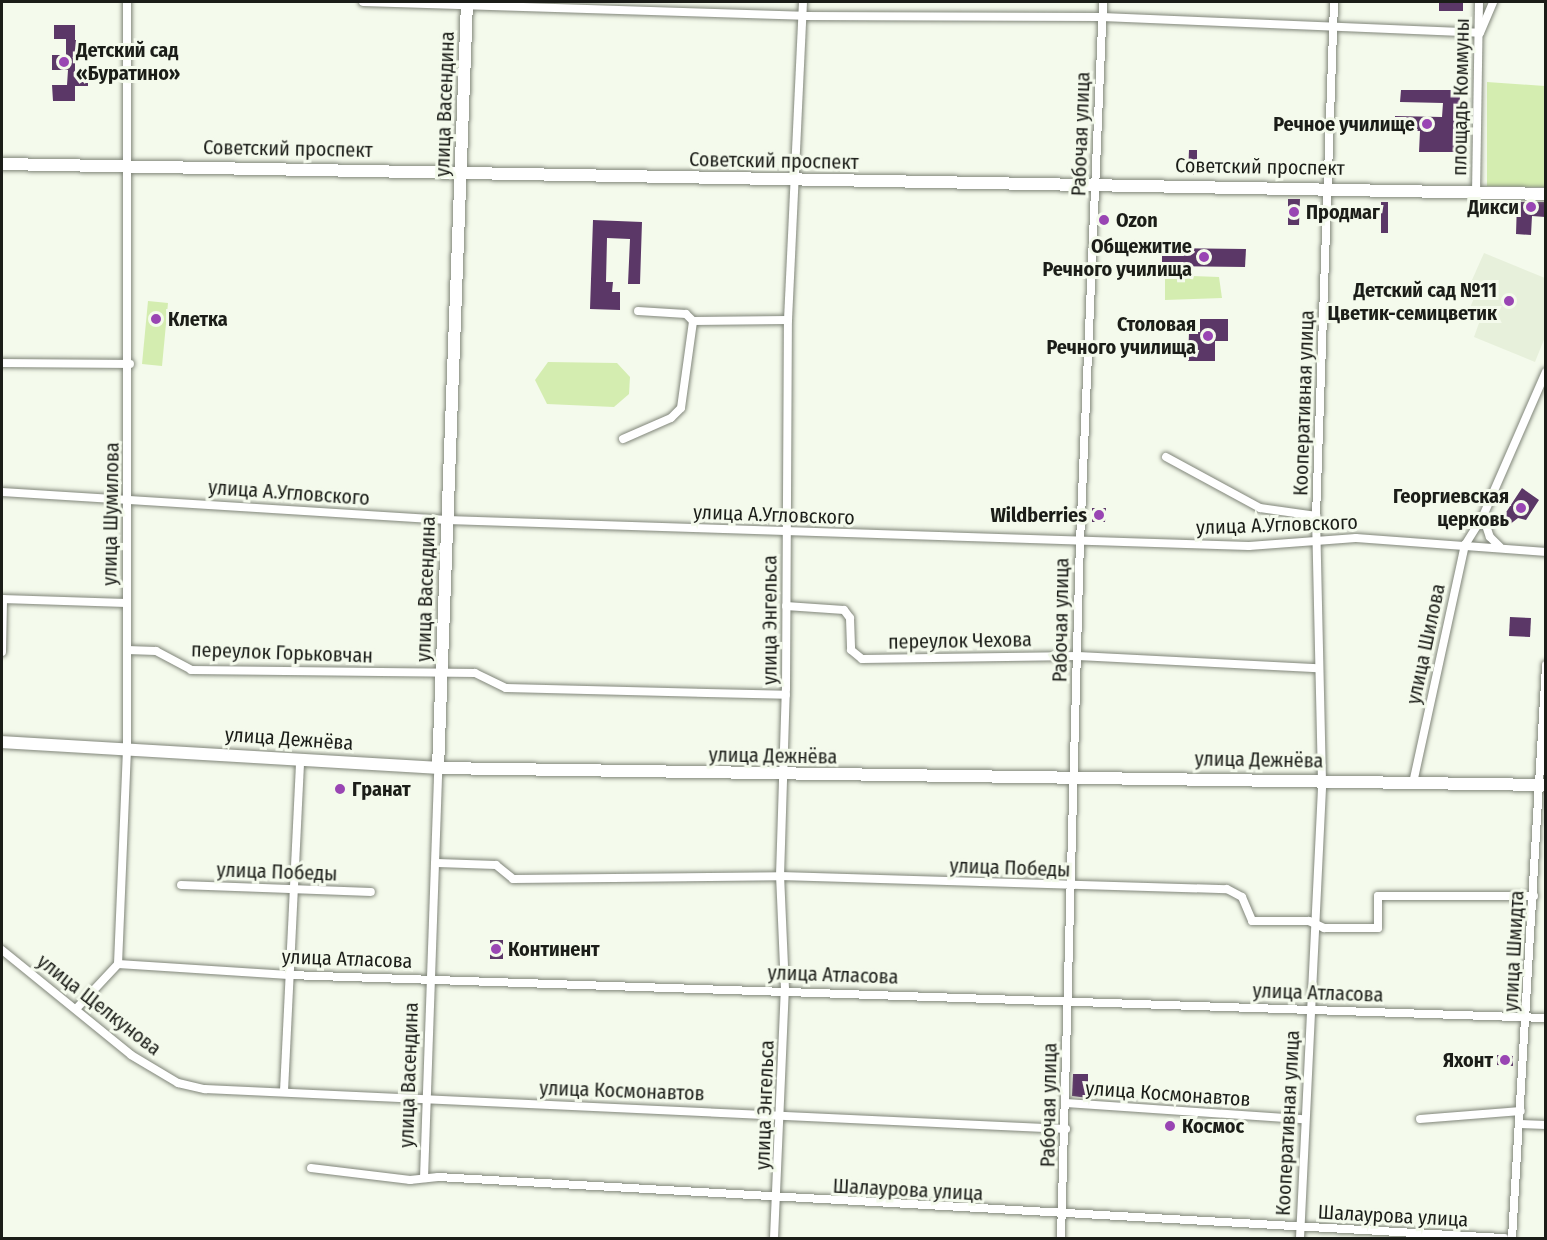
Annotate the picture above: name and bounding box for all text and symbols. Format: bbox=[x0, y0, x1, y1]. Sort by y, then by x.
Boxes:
street label: площадь Коммуны bbox=[1448, 18, 1474, 176]
street label: улица Васендина bbox=[430, 31, 460, 177]
place label: Детский сад «Буратино» bbox=[76, 39, 180, 86]
marker: Детский сад «Буратино» bbox=[57, 55, 71, 69]
street label: Рабочая улица bbox=[1067, 71, 1095, 197]
place label: Речное училище bbox=[1273, 112, 1415, 136]
marker: Речное училище bbox=[1420, 117, 1434, 131]
street label: Советский проспект bbox=[203, 136, 373, 162]
street label: Советский проспект bbox=[689, 148, 859, 174]
street label: Советский проспект bbox=[1175, 154, 1345, 180]
place label: Дикси bbox=[1468, 195, 1519, 219]
place label: Продмаг bbox=[1306, 200, 1380, 224]
marker: Дикси bbox=[1524, 200, 1538, 214]
marker: Продмаг bbox=[1287, 205, 1301, 219]
place label: Ozon bbox=[1116, 208, 1158, 232]
marker: Ozon bbox=[1097, 213, 1111, 227]
place label: Общежитие Речного училища bbox=[1042, 234, 1192, 281]
marker: Общежитие Речного училища bbox=[1197, 250, 1211, 264]
place label: Детский сад №11 Цветик-семицветик bbox=[1328, 278, 1497, 325]
marker: Детский сад №11 Цветик-семицветик bbox=[1502, 294, 1516, 308]
place label: Клетка bbox=[168, 307, 228, 331]
street label: Кооперативная улица bbox=[1289, 310, 1319, 496]
marker: Клетка bbox=[149, 312, 163, 326]
place label: Столовая Речного училища bbox=[1046, 312, 1196, 359]
marker: Столовая Речного училища bbox=[1201, 329, 1215, 343]
street label: улица Шумилова bbox=[98, 442, 124, 586]
street label: улица А.Угловского bbox=[207, 475, 371, 511]
place label: Георгиевская церковь bbox=[1393, 484, 1509, 531]
street label: улица А.Угловского bbox=[693, 500, 855, 530]
marker: Георгиевская церковь bbox=[1514, 501, 1528, 515]
place label: Wildberries bbox=[990, 503, 1087, 527]
marker: Wildberries bbox=[1092, 508, 1106, 522]
street label: улица А.Угловского bbox=[1196, 510, 1358, 540]
street label: улица Васендина bbox=[411, 516, 441, 662]
street label: улица Энгельса bbox=[758, 555, 782, 685]
street label: Рабочая улица bbox=[1048, 558, 1074, 682]
street label: улица Шилова bbox=[1402, 582, 1450, 706]
street label: переулок Чехова bbox=[888, 628, 1032, 654]
street label: переулок Горьковчан bbox=[191, 638, 373, 668]
street label: улица Дежнёва bbox=[224, 723, 354, 755]
street label: улица Дежнёва bbox=[708, 743, 838, 769]
street label: улица Дежнёва bbox=[1194, 747, 1324, 773]
place label: Гранат bbox=[352, 777, 411, 801]
marker: Гранат bbox=[333, 782, 347, 796]
street label: улица Победы bbox=[949, 854, 1071, 882]
street label: улица Победы bbox=[216, 858, 338, 886]
street label: улица Шмидта bbox=[1499, 890, 1529, 1012]
place label: Континент bbox=[508, 937, 600, 961]
marker: Континент bbox=[489, 942, 503, 956]
street label: улица Атласова bbox=[281, 945, 413, 973]
street label: улица Щелкунова bbox=[32, 949, 166, 1061]
street label: улица Атласова bbox=[767, 961, 899, 989]
street label: улица Атласова bbox=[1252, 979, 1384, 1007]
street label: улица Васендина bbox=[394, 1002, 424, 1148]
street label: Кооперативная улица bbox=[1271, 1030, 1305, 1216]
street label: улица Энгельса bbox=[751, 1040, 779, 1170]
street label: Рабочая улица bbox=[1036, 1043, 1062, 1167]
place label: Яхонт bbox=[1443, 1048, 1493, 1072]
marker: Яхонт bbox=[1498, 1053, 1512, 1067]
street label: улица Космонавтов bbox=[539, 1076, 705, 1106]
street label: улица Космонавтов bbox=[1085, 1076, 1251, 1112]
place label: Космос bbox=[1182, 1114, 1244, 1138]
marker: Космос bbox=[1163, 1119, 1177, 1133]
street label: Шалаурова улица bbox=[832, 1174, 984, 1206]
street label: Шалаурова улица bbox=[1317, 1200, 1469, 1232]

